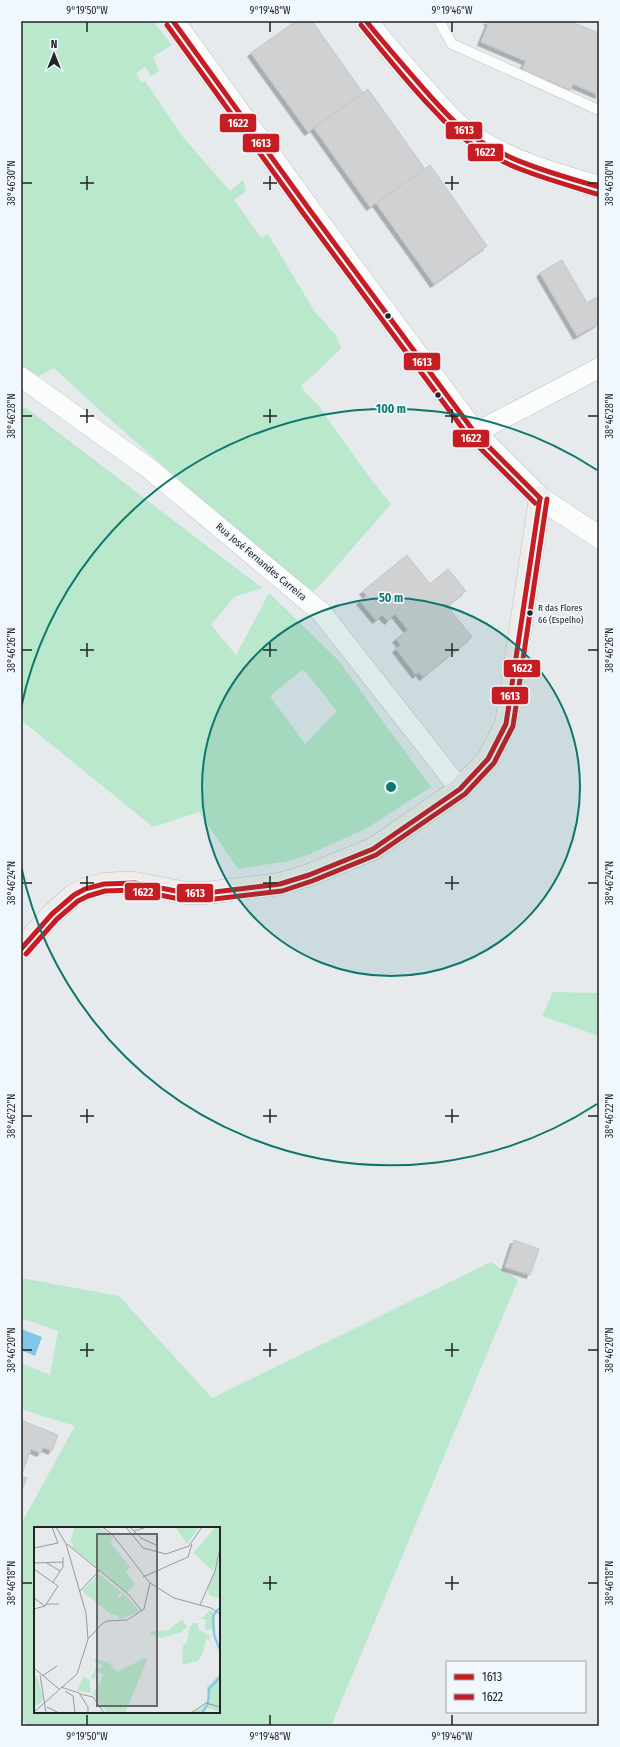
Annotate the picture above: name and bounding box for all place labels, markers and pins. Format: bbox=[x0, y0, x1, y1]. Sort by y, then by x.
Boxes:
unlabelled marker bbox=[383, 311, 393, 321]
unlabelled marker bbox=[433, 390, 443, 400]
place label: R das Flores 66 (Espelho) bbox=[538, 603, 584, 625]
marker: R das Flores 66 (Espelho) bbox=[525, 608, 535, 618]
centre of rings bbox=[384, 780, 398, 794]

